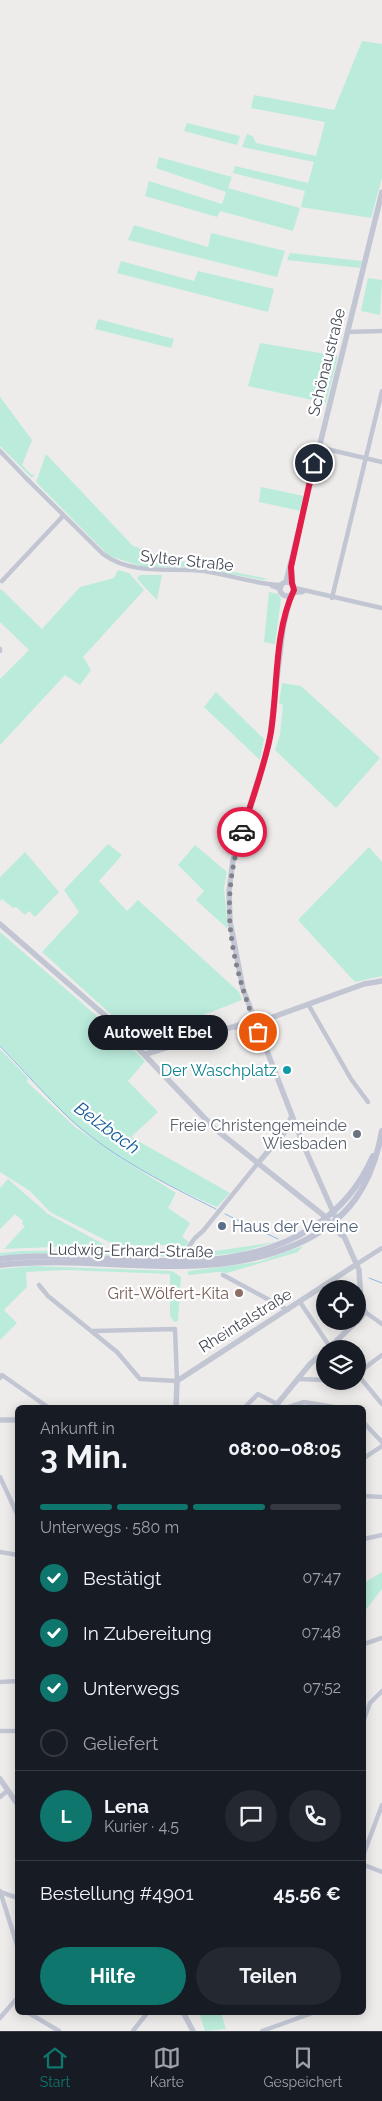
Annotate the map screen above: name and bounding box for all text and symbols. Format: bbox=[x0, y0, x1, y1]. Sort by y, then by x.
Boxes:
street label: Schönaustraße bbox=[304, 306, 349, 418]
pin bbox=[293, 442, 335, 484]
icon: home bbox=[300, 449, 328, 477]
street label: Sylter Straße bbox=[139, 546, 235, 575]
courier bbox=[217, 807, 267, 857]
icon: car bbox=[228, 818, 256, 846]
pin bbox=[237, 1011, 279, 1053]
callout: Autowelt Ebel bbox=[88, 1014, 228, 1050]
icon: bag bbox=[244, 1018, 272, 1046]
text: Autowelt Ebel bbox=[104, 1023, 212, 1042]
place label: Der Waschplatz bbox=[161, 1061, 277, 1080]
marker: Der Waschplatz bbox=[281, 1064, 293, 1076]
water label: Belzbach bbox=[71, 1097, 144, 1158]
place label: Freie Christengemeinde Wiesbaden bbox=[170, 1116, 347, 1153]
marker: Freie Christengemeinde Wiesbaden bbox=[351, 1128, 363, 1140]
place label: Haus der Vereine bbox=[232, 1217, 358, 1236]
marker: Haus der Vereine bbox=[216, 1220, 228, 1232]
street label: Ludwig-Erhard-Straße bbox=[48, 1240, 214, 1261]
map controls bbox=[316, 1280, 366, 1390]
button: locate bbox=[316, 1280, 366, 1330]
place label: Grit-Wölfert-Kita bbox=[107, 1284, 229, 1303]
street label: Rheintalstraße bbox=[195, 1284, 295, 1357]
marker: Grit-Wölfert-Kita bbox=[233, 1287, 245, 1299]
button: layers bbox=[316, 1340, 366, 1390]
text: Ankunft in bbox=[40, 1419, 115, 1438]
text: 08:00–08:05 bbox=[228, 1437, 341, 1459]
text: 3 Min. bbox=[40, 1438, 128, 1475]
text: Unterwegs · 580 m bbox=[40, 1518, 179, 1537]
icon: check bbox=[40, 1564, 68, 1592]
text: Bestätigt bbox=[83, 1567, 161, 1589]
text: 07:47 bbox=[303, 1568, 341, 1587]
icon: check bbox=[40, 1619, 68, 1647]
text: In Zubereitung bbox=[83, 1622, 212, 1644]
text: 07:48 bbox=[302, 1623, 341, 1642]
icon: check bbox=[40, 1674, 68, 1702]
text: Unterwegs bbox=[83, 1677, 179, 1699]
text: 07:52 bbox=[303, 1678, 341, 1697]
text: Geliefert bbox=[83, 1732, 158, 1754]
button: chat bbox=[225, 1790, 277, 1842]
button: phone bbox=[289, 1790, 341, 1842]
text: Lena bbox=[104, 1795, 149, 1817]
text: L bbox=[60, 1805, 72, 1827]
text: Kurier · 4.5 bbox=[104, 1817, 179, 1836]
text: Bestellung #4901 bbox=[40, 1882, 194, 1904]
text: 45.56 € bbox=[274, 1882, 341, 1904]
button: Hilfe bbox=[40, 1947, 186, 2005]
button: Teilen bbox=[196, 1947, 341, 2005]
tab: Start bbox=[40, 2044, 70, 2090]
tab: Karte bbox=[150, 2044, 184, 2090]
tab: Gespeichert bbox=[264, 2044, 342, 2090]

